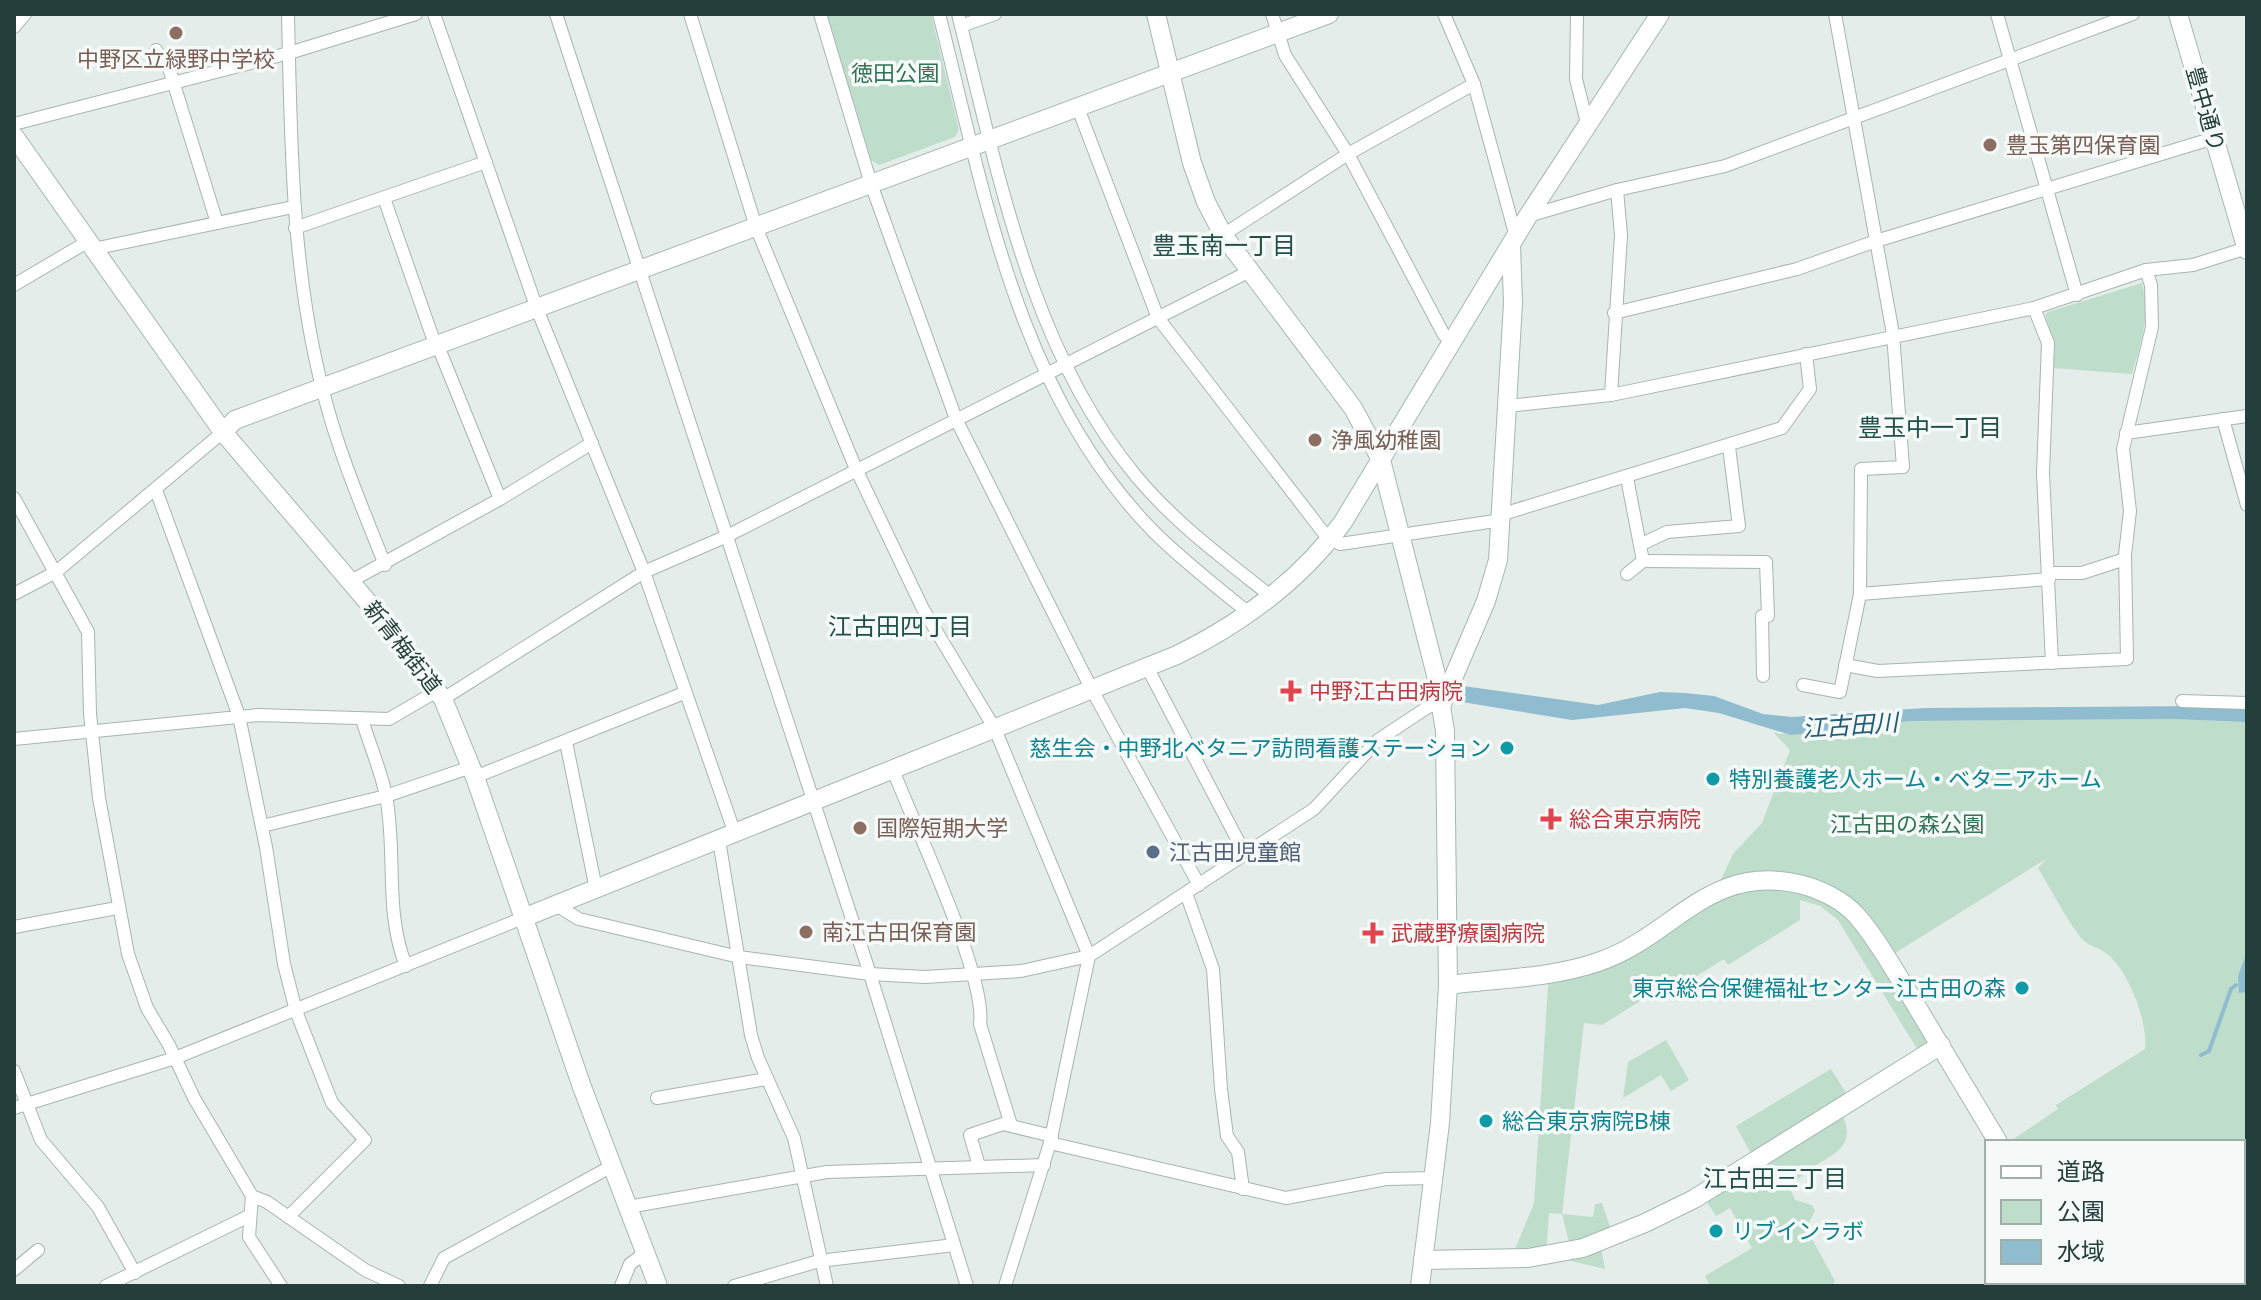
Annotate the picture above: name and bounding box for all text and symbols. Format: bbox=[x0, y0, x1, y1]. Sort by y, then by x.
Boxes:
marker: 中野区立緑野中学校 bbox=[167, 24, 185, 42]
place label: 中野区立緑野中学校 bbox=[77, 46, 275, 72]
park label: 徳田公園 bbox=[851, 60, 939, 86]
street label: 豊中通り bbox=[2181, 63, 2231, 155]
place label: 豊玉第四保育園 bbox=[2006, 132, 2160, 158]
marker: 豊玉第四保育園 bbox=[1981, 136, 1999, 154]
district label: 豊玉南一丁目 bbox=[1152, 231, 1296, 259]
district label: 豊玉中一丁目 bbox=[1858, 413, 2002, 441]
place label: 浄風幼稚園 bbox=[1331, 427, 1441, 453]
marker: 浄風幼稚園 bbox=[1306, 431, 1324, 449]
street label: 新青梅街道 bbox=[359, 596, 447, 698]
district label: 江古田四丁目 bbox=[828, 612, 972, 640]
place label: 中野江古田病院 bbox=[1309, 678, 1463, 704]
marker: 中野江古田病院 bbox=[1280, 680, 1302, 702]
water label: 江古田川 bbox=[1801, 707, 1902, 742]
place label: 慈生会・中野北ベタニア訪問看護ステーション bbox=[1029, 735, 1491, 761]
marker: 慈生会・中野北ベタニア訪問看護ステーション bbox=[1498, 739, 1516, 757]
place label: 特別養護老人ホーム・ベタニアホーム bbox=[1729, 766, 2102, 792]
marker: 特別養護老人ホーム・ベタニアホーム bbox=[1704, 770, 1722, 788]
place label: 総合東京病院 bbox=[1569, 806, 1701, 832]
marker: 総合東京病院 bbox=[1540, 808, 1562, 830]
park label: 江古田の森公園 bbox=[1830, 811, 1984, 837]
place label: 国際短期大学 bbox=[876, 815, 1008, 841]
marker: 国際短期大学 bbox=[851, 819, 869, 837]
place label: 江古田児童館 bbox=[1169, 839, 1301, 865]
marker: 江古田児童館 bbox=[1144, 843, 1162, 861]
place label: 南江古田保育園 bbox=[822, 919, 976, 945]
place label: 武蔵野療園病院 bbox=[1391, 920, 1545, 946]
marker: 武蔵野療園病院 bbox=[1362, 922, 1384, 944]
marker: 南江古田保育園 bbox=[797, 923, 815, 941]
place label: 東京総合保健福祉センター江古田の森 bbox=[1632, 975, 2006, 1001]
marker: 東京総合保健福祉センター江古田の森 bbox=[2013, 979, 2031, 997]
place label: 総合東京病院B棟 bbox=[1502, 1108, 1671, 1134]
marker: 総合東京病院B棟 bbox=[1477, 1112, 1495, 1130]
legend bbox=[1985, 1140, 2245, 1284]
text: 道路 bbox=[2057, 1157, 2105, 1185]
district label: 江古田三丁目 bbox=[1703, 1164, 1847, 1192]
text: 公園 bbox=[2057, 1197, 2105, 1225]
place label: リブインラボ bbox=[1732, 1218, 1864, 1244]
marker: リブインラボ bbox=[1707, 1222, 1725, 1240]
text: 水域 bbox=[2057, 1237, 2105, 1265]

